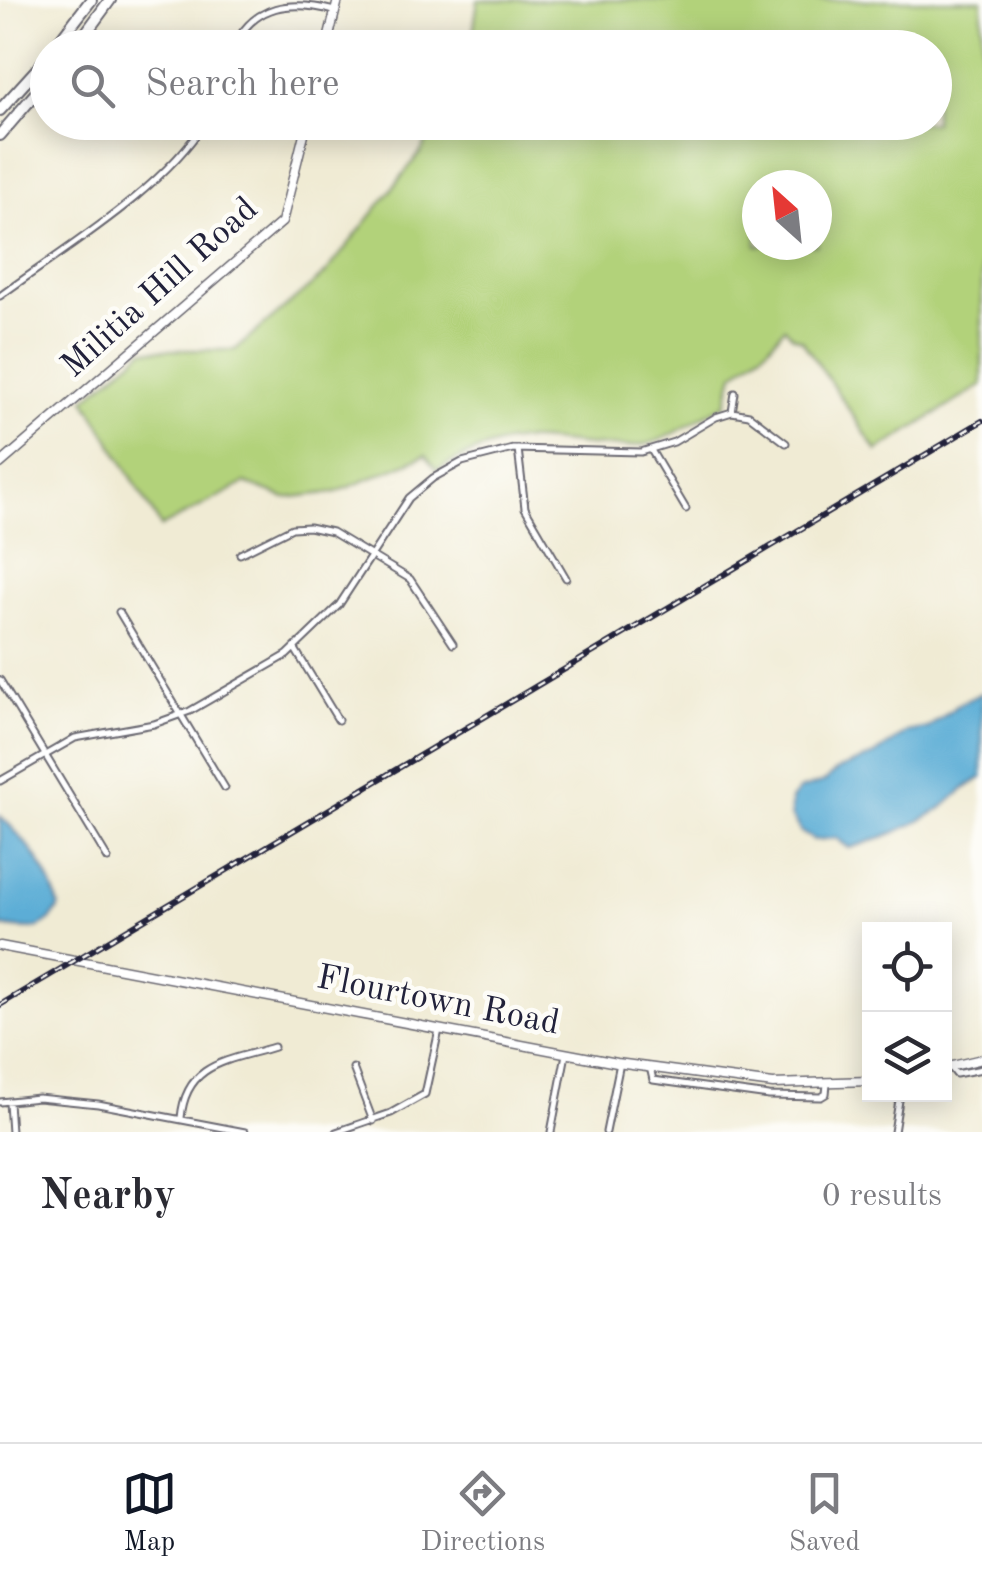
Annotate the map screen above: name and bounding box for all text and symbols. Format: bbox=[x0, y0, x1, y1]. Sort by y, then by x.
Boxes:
search box bbox=[30, 30, 952, 140]
icon: search bbox=[65, 58, 120, 113]
text: Search here bbox=[145, 66, 340, 104]
north arrow bbox=[742, 170, 832, 260]
street label: Militia Hill Road bbox=[55, 191, 265, 385]
map controls bbox=[862, 922, 952, 1102]
button: locate bbox=[862, 922, 952, 1012]
street label: Flourtown Road bbox=[314, 960, 562, 1042]
button: layers bbox=[862, 1012, 952, 1102]
text: Nearby bbox=[40, 1176, 176, 1218]
text: 0 results bbox=[822, 1181, 942, 1213]
tab: Map bbox=[122, 1466, 177, 1561]
tab: Directions bbox=[421, 1466, 545, 1561]
tab: Saved bbox=[789, 1466, 860, 1561]

